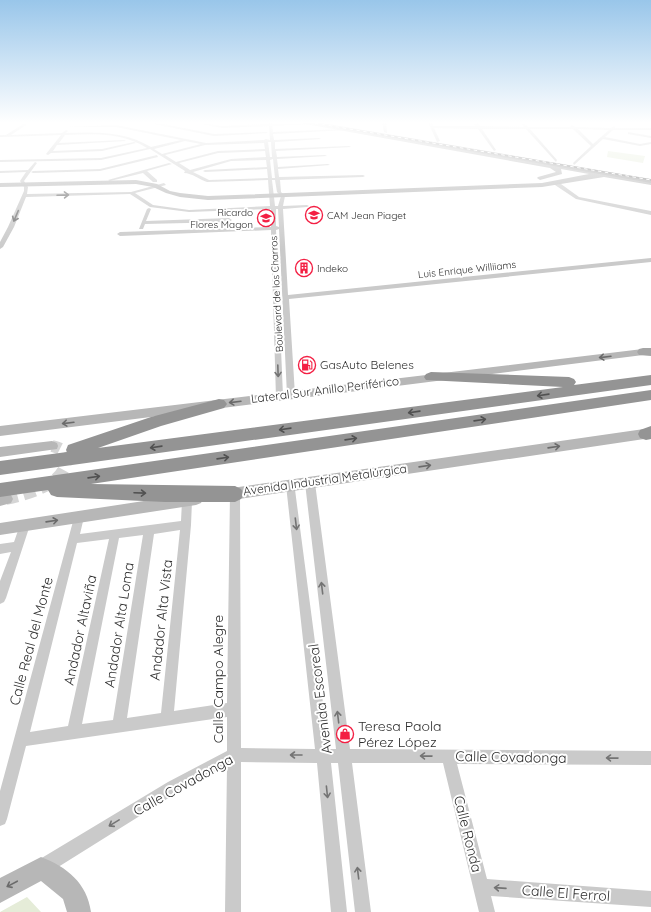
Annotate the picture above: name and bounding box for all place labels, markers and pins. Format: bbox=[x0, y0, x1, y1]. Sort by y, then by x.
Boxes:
school or university icon: CAM Jean Piaget bbox=[304, 205, 324, 225]
place label: Ricardo Flores Magon bbox=[190, 206, 253, 231]
school or university icon: Ricardo Flores Magon bbox=[256, 208, 276, 228]
place label: CAM Jean Piaget bbox=[327, 209, 407, 222]
building icon: Indeko bbox=[294, 258, 314, 278]
place label: Indeko bbox=[317, 262, 348, 275]
fuel station icon: GasAuto Belenes bbox=[297, 355, 317, 375]
place label: GasAuto Belenes bbox=[320, 357, 414, 372]
place label: Teresa Paola Pérez López bbox=[358, 717, 442, 751]
shop icon: Teresa Paola Pérez López bbox=[335, 724, 355, 744]

